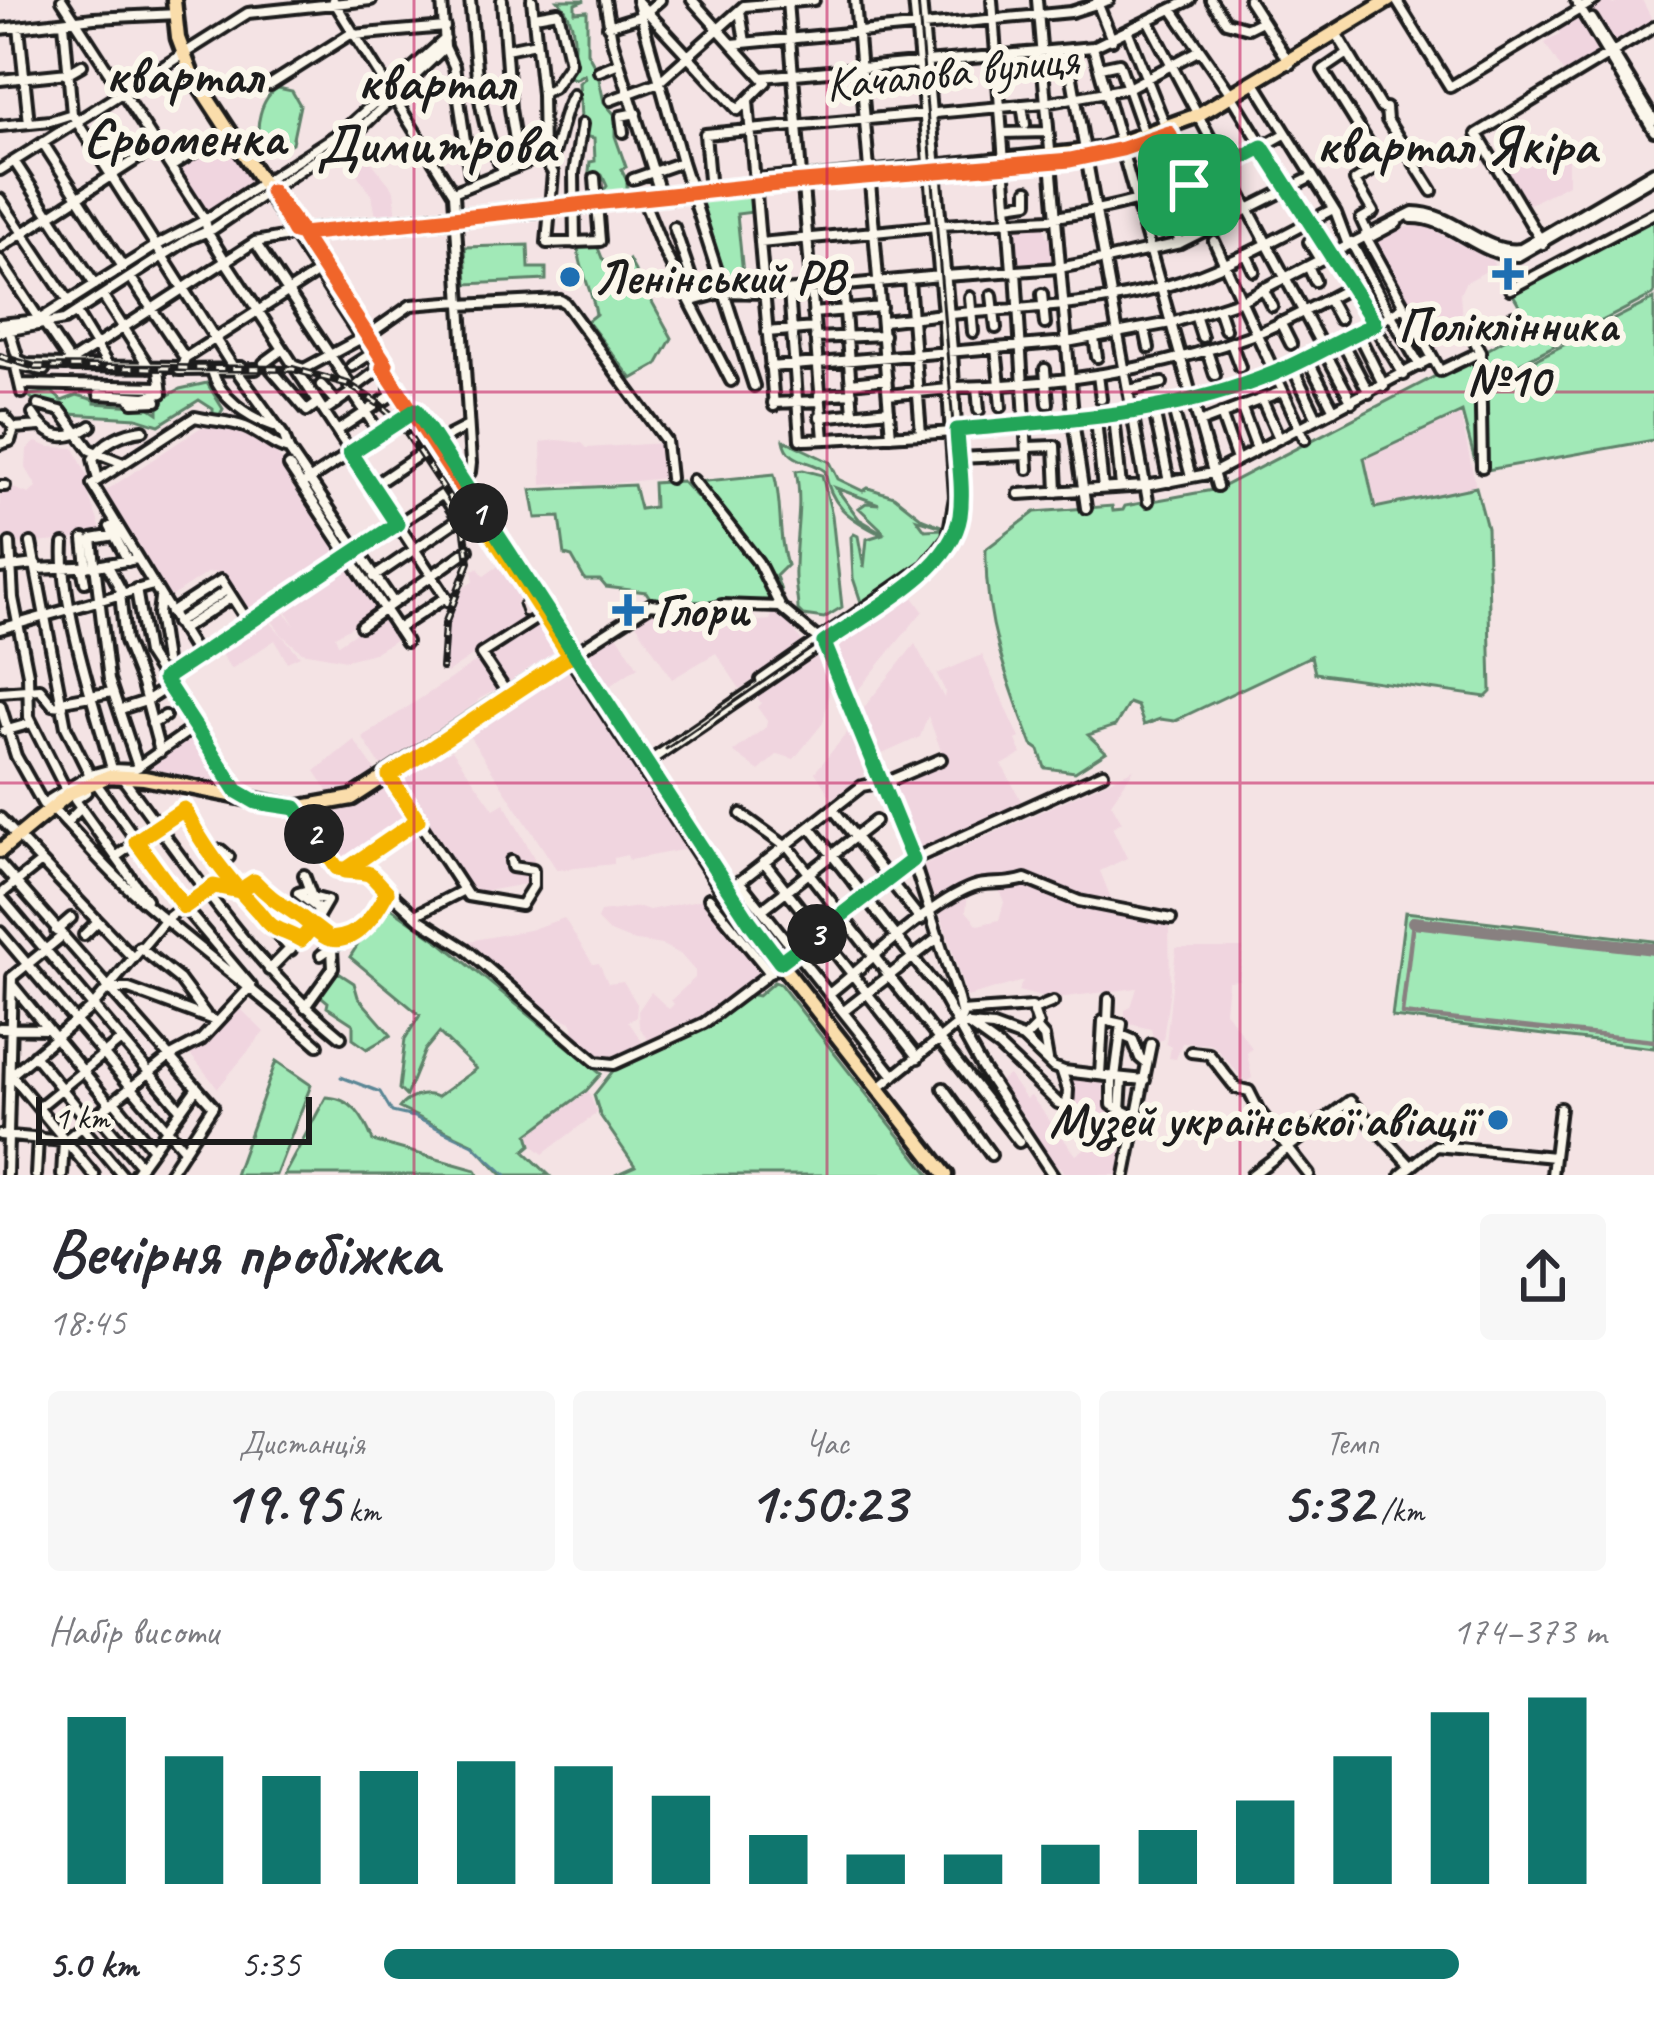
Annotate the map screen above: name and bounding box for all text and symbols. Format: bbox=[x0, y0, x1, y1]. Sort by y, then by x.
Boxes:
street label: Качалова вулиця bbox=[823, 28, 1083, 114]
district label: квартал Єрьоменка bbox=[83, 41, 289, 171]
district label: квартал Димитрова bbox=[317, 48, 559, 178]
district label: квартал Якіра bbox=[1316, 111, 1600, 179]
pin bbox=[1138, 134, 1240, 236]
icon: arrive bbox=[1156, 152, 1222, 218]
place label: Ленінський РВ bbox=[594, 247, 849, 307]
marker: Поліклінника №10 bbox=[1492, 258, 1524, 290]
marker: Ленінський РВ bbox=[557, 264, 583, 290]
place label: Поліклінника №10 bbox=[1398, 295, 1621, 410]
pin: 1 bbox=[448, 483, 508, 543]
text: 1 bbox=[471, 492, 485, 534]
place label: Глори bbox=[655, 580, 751, 640]
marker: Глори bbox=[612, 594, 644, 626]
pin: 2 bbox=[284, 804, 344, 864]
text: 2 bbox=[307, 813, 321, 855]
pin: 3 bbox=[787, 904, 847, 964]
text: 3 bbox=[810, 913, 824, 955]
place label: Музей української авіації bbox=[1049, 1090, 1484, 1152]
scale bar bbox=[36, 1091, 312, 1144]
text: 1 km bbox=[54, 1097, 109, 1139]
marker: Музей української авіації bbox=[1485, 1107, 1511, 1133]
text: Вечірня пробіжка bbox=[48, 1211, 439, 1294]
button: share bbox=[1480, 1214, 1606, 1340]
text: 18:45 bbox=[48, 1298, 126, 1347]
text: Дистанція bbox=[239, 1422, 365, 1464]
text: Час bbox=[805, 1422, 849, 1464]
text: Темп bbox=[1326, 1422, 1379, 1464]
text: 19.95 bbox=[223, 1464, 340, 1540]
text: 1:50:23 bbox=[748, 1464, 906, 1540]
text: 5:32 bbox=[1281, 1464, 1373, 1540]
text: km bbox=[340, 1490, 381, 1532]
text: /km bbox=[1373, 1490, 1424, 1532]
text: Набір висоти bbox=[48, 1607, 218, 1656]
text: 174–373 m bbox=[1452, 1607, 1606, 1656]
text: 5.0 km bbox=[48, 1940, 138, 1989]
text: 5:35 bbox=[240, 1940, 300, 1989]

